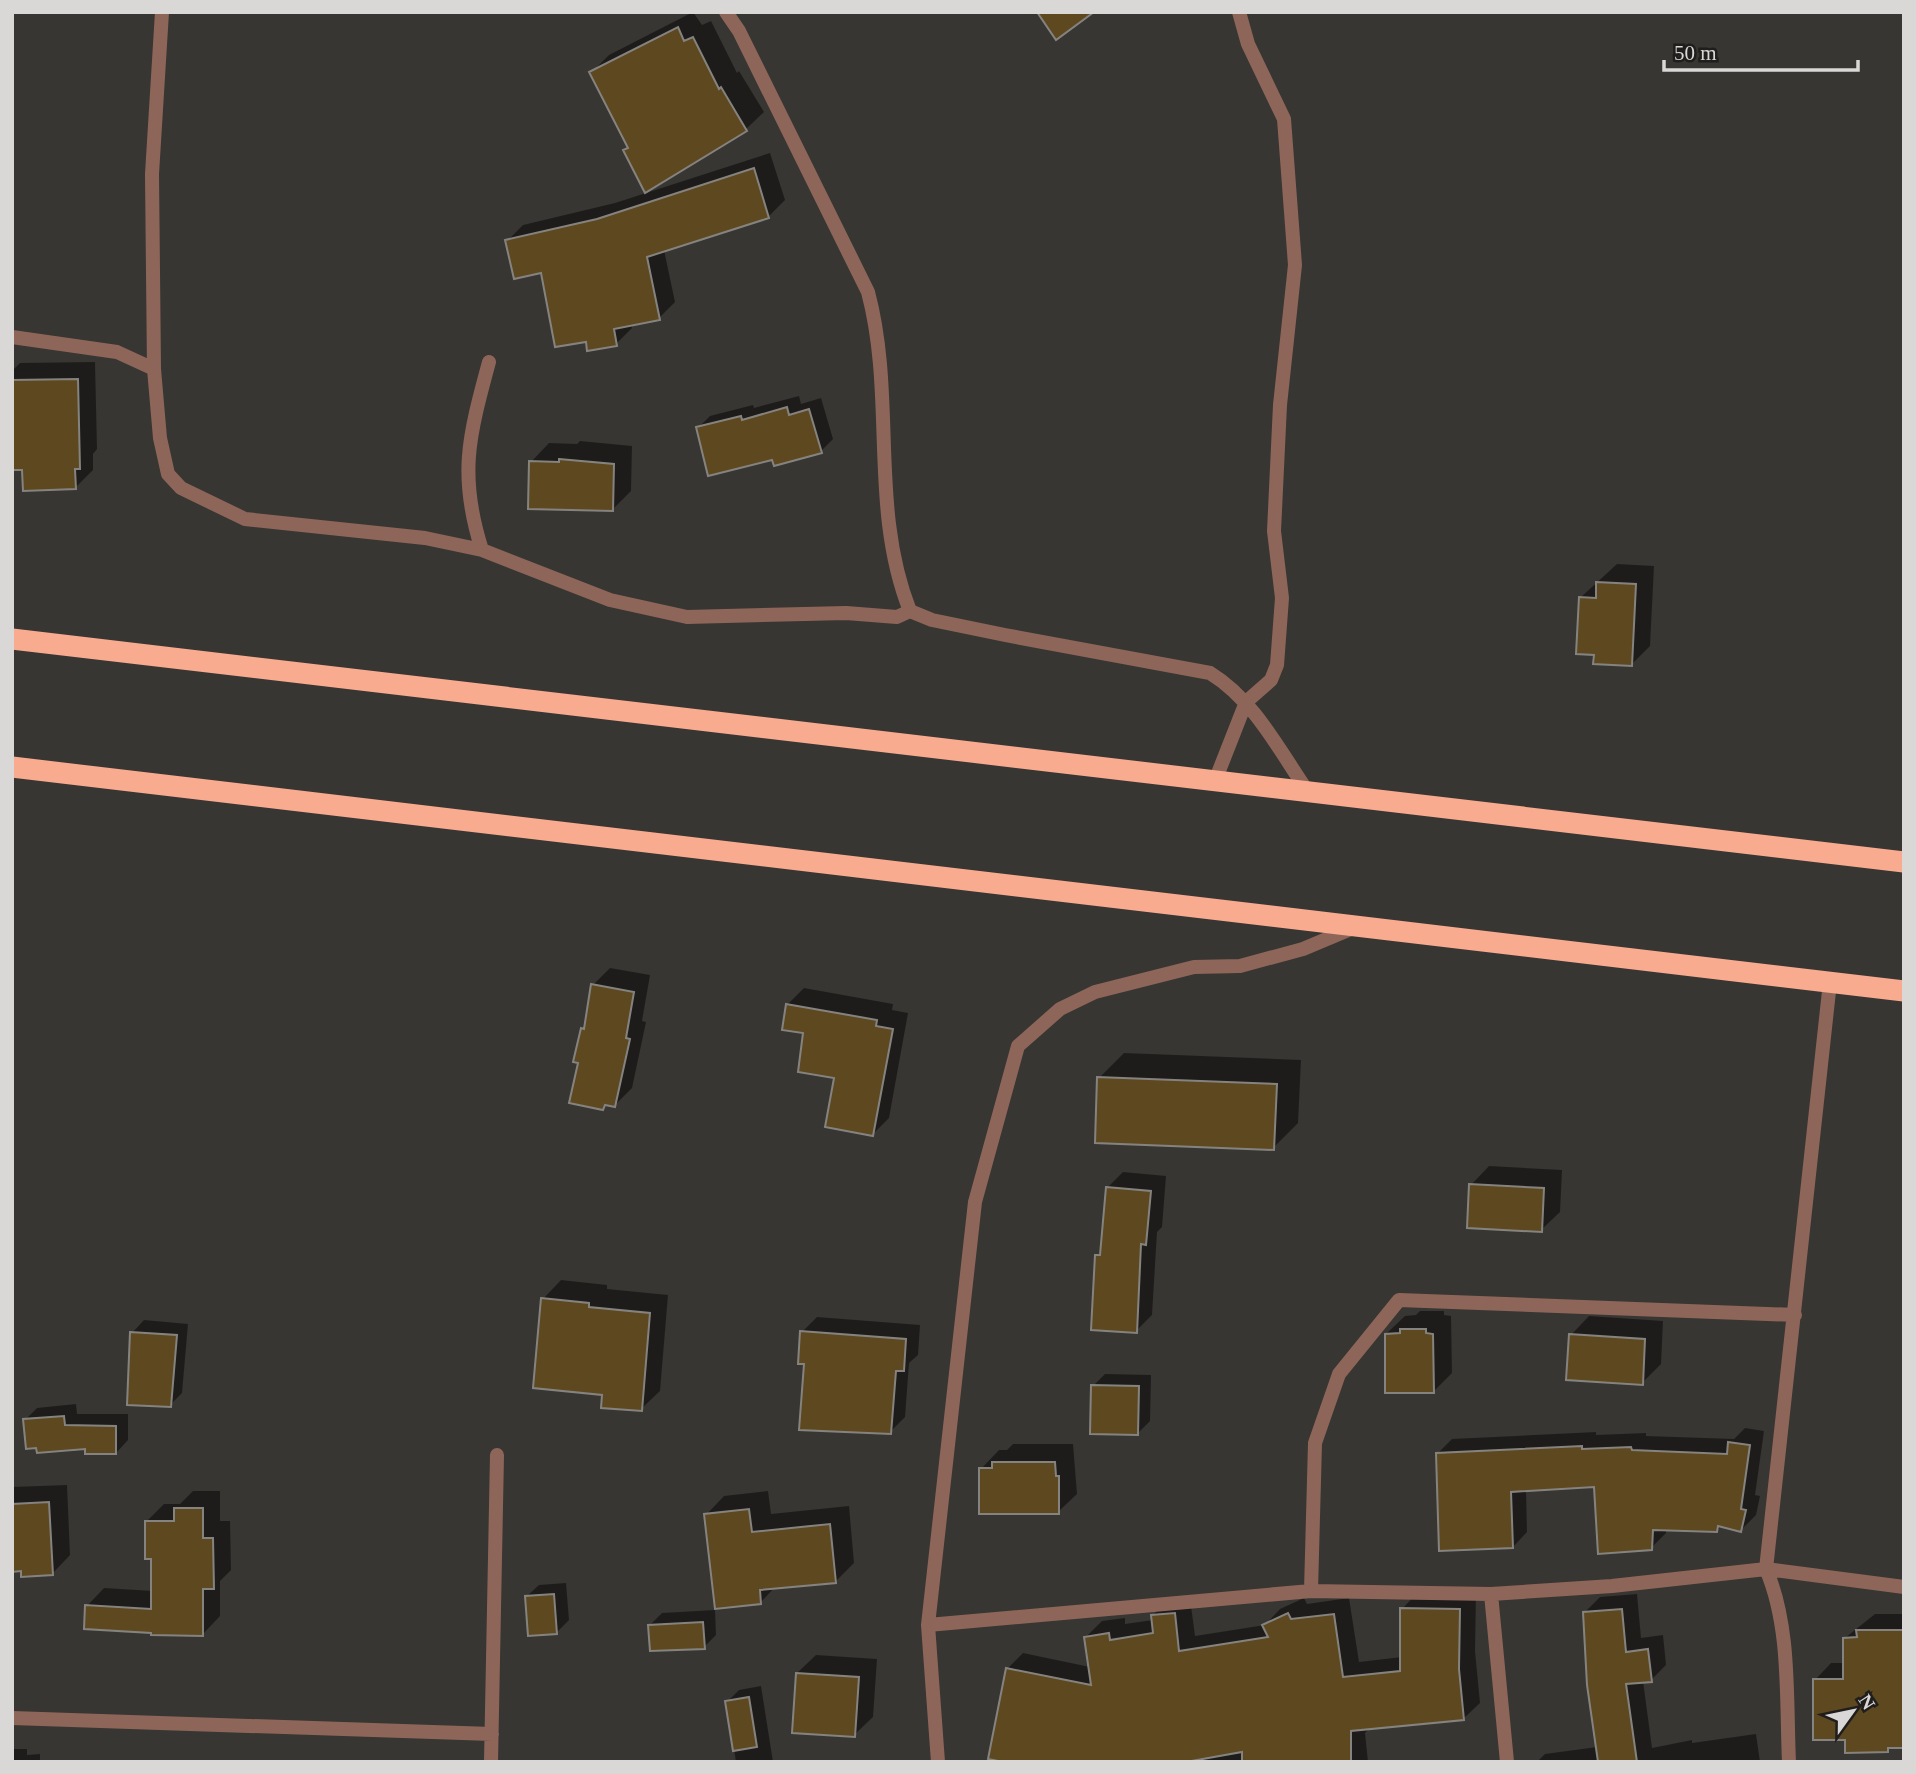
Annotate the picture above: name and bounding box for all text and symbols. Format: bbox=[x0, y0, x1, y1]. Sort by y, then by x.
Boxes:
scale bar bbox=[1664, 28, 1858, 72]
text: 50 m bbox=[1674, 41, 1717, 65]
north arrow bbox=[1818, 1676, 1888, 1746]
text: N bbox=[1854, 1691, 1880, 1714]

